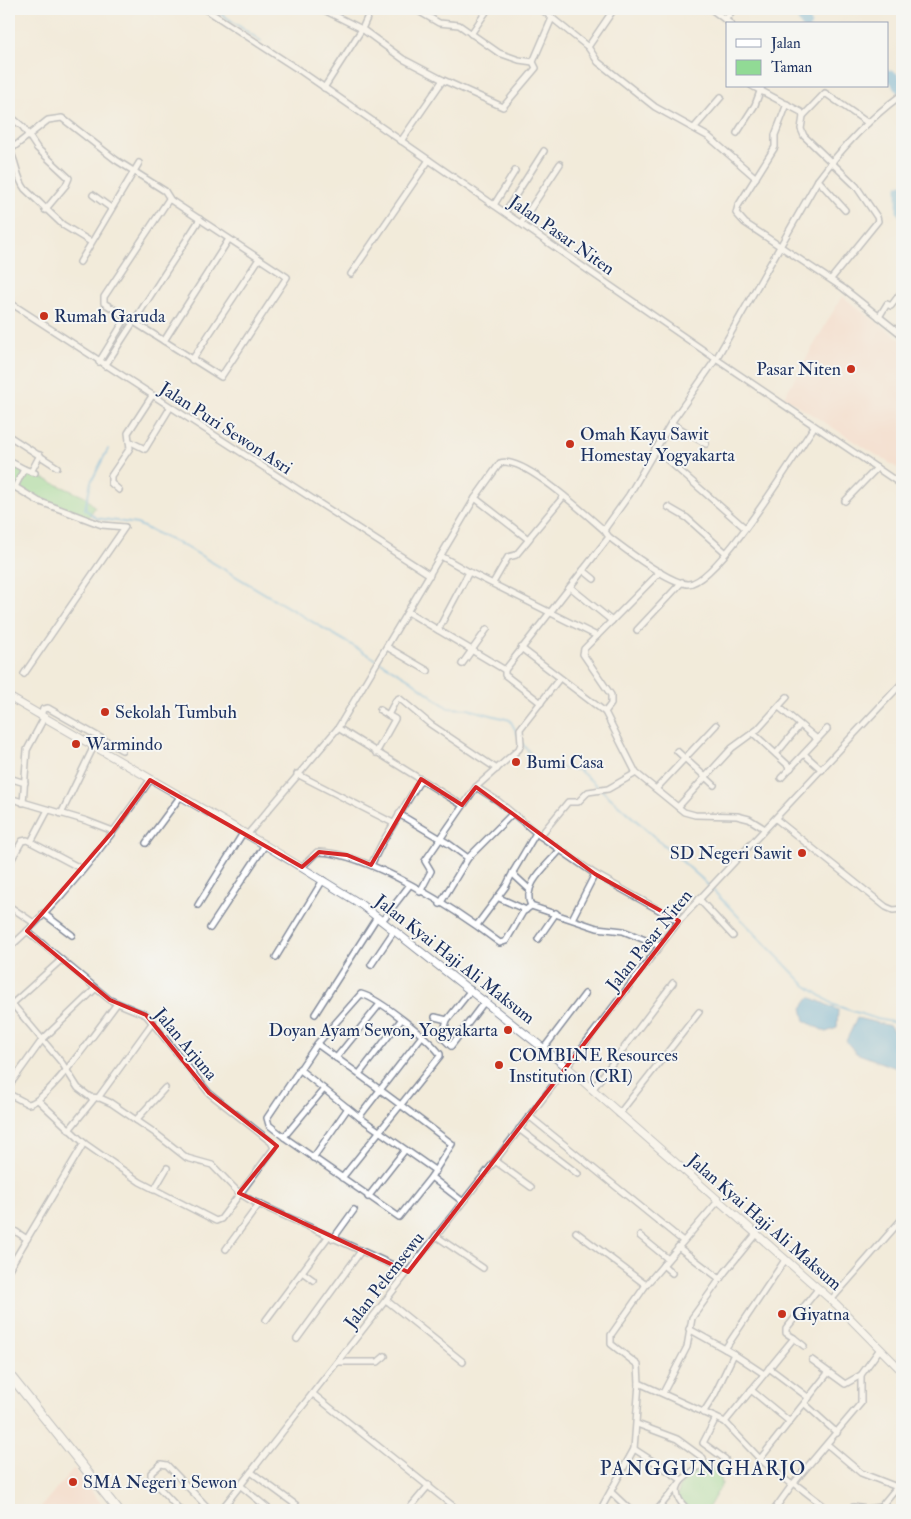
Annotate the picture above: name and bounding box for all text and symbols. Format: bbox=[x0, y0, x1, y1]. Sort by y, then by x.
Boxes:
legend bbox=[726, 22, 888, 88]
text: Jalan bbox=[770, 34, 801, 54]
text: Taman bbox=[771, 58, 812, 77]
street label: Jalan Pasar Niten bbox=[503, 190, 619, 280]
place label: Rumah Garuda bbox=[54, 305, 166, 328]
marker: Rumah Garuda bbox=[38, 310, 50, 322]
place label: Pasar Niten bbox=[756, 358, 841, 381]
marker: Pasar Niten bbox=[845, 363, 857, 375]
street label: Jalan Puri Sewon Asri bbox=[154, 376, 297, 480]
place label: Omah Kayu Sawit Homestay Yogyakarta bbox=[580, 423, 736, 467]
marker: Omah Kayu Sawit Homestay Yogyakarta bbox=[564, 438, 576, 450]
place label: Sekolah Tumbuh bbox=[115, 701, 237, 724]
marker: Sekolah Tumbuh bbox=[99, 706, 111, 718]
place label: Warmindo bbox=[85, 733, 163, 756]
marker: Warmindo bbox=[70, 738, 82, 750]
place label: Bumi Casa bbox=[526, 751, 604, 774]
marker: Bumi Casa bbox=[510, 756, 522, 768]
place label: SD Negeri Sawit bbox=[670, 842, 792, 865]
marker: SD Negeri Sawit bbox=[796, 847, 808, 859]
street label: Jalan Pasar Niten bbox=[601, 885, 697, 997]
street label: Jalan Kyai Haji Ali Maksum bbox=[369, 889, 540, 1029]
street label: Jalan Arjuna bbox=[148, 1003, 223, 1086]
place label: Doyan Ayam Sewon, Yogyakarta bbox=[268, 1019, 499, 1042]
marker: Doyan Ayam Sewon, Yogyakarta bbox=[502, 1024, 514, 1036]
place label: COMBINE Resources Institution (CRI) bbox=[509, 1044, 678, 1088]
marker: COMBINE Resources Institution (CRI) bbox=[493, 1059, 505, 1071]
street label: Jalan Kyai Haji Ali Maksum bbox=[682, 1148, 847, 1296]
street label: Jalan Pelemsewu bbox=[339, 1227, 430, 1334]
place label: Giyatna bbox=[792, 1303, 850, 1326]
marker: Giyatna bbox=[776, 1308, 788, 1320]
district label: PANGGUNGHARJO bbox=[600, 1456, 806, 1481]
place label: SMA Negeri 1 Sewon bbox=[83, 1471, 237, 1494]
marker: SMA Negeri 1 Sewon bbox=[67, 1476, 79, 1488]

